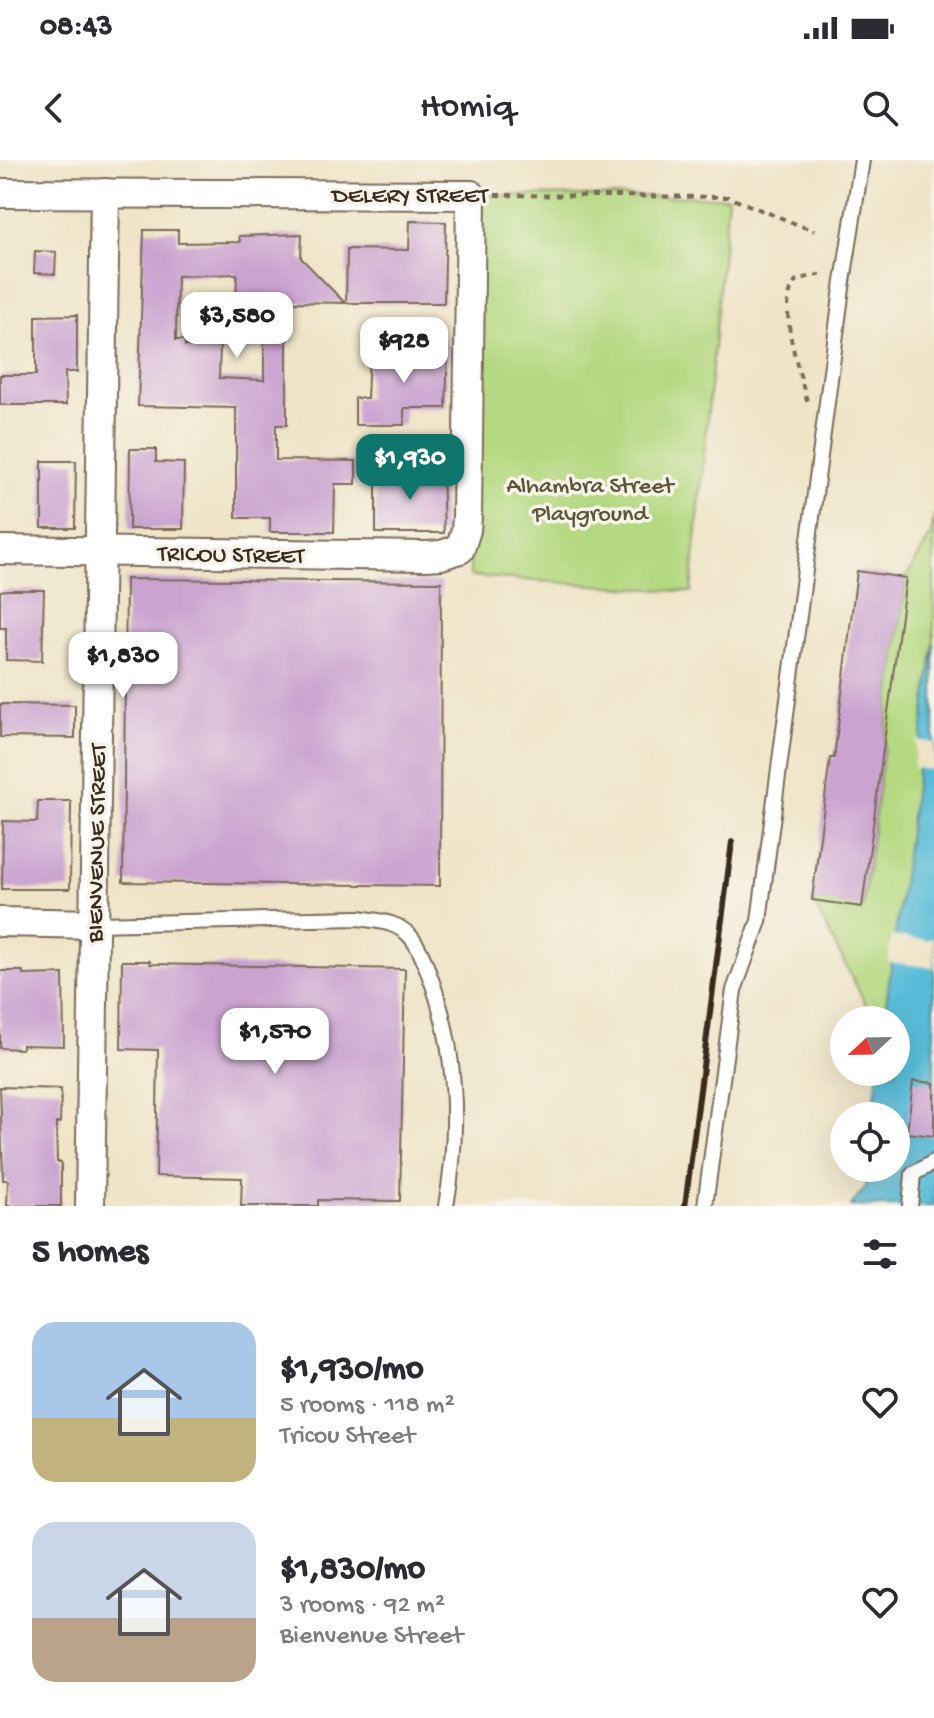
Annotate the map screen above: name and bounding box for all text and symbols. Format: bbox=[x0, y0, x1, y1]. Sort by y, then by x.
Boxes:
text: 08:43 bbox=[40, 11, 113, 46]
icon: back bbox=[32, 86, 76, 130]
icon: search bbox=[858, 86, 902, 130]
text: Homiq bbox=[420, 87, 514, 130]
street label: DELERY STREET bbox=[330, 183, 490, 212]
pin: $3,580 bbox=[172, 292, 302, 360]
text: $3,580 bbox=[199, 302, 275, 333]
pin: $928 bbox=[357, 317, 451, 385]
text: $928 bbox=[378, 327, 430, 358]
pin: $1,930 bbox=[345, 434, 475, 502]
text: $1,930 bbox=[374, 444, 446, 475]
park label: Alhambra Street Playground bbox=[507, 473, 676, 530]
street label: TRICOU STREET bbox=[155, 541, 306, 572]
pin: $1,830 bbox=[58, 632, 188, 700]
text: $1,830 bbox=[87, 642, 159, 673]
street label: BIENVENUE STREET bbox=[82, 741, 115, 944]
north arrow bbox=[830, 1006, 910, 1086]
map controls bbox=[830, 1006, 910, 1182]
pin: $1,570 bbox=[210, 1008, 340, 1076]
text: $1,570 bbox=[239, 1018, 311, 1049]
button: locate bbox=[830, 1102, 910, 1182]
icon: filters bbox=[858, 1232, 902, 1276]
text: 5 homes bbox=[32, 1234, 148, 1274]
text: $1,930/mo bbox=[280, 1351, 424, 1391]
icon: home bbox=[96, 1354, 192, 1450]
icon: heart bbox=[858, 1380, 902, 1424]
text: 5 rooms · 118 m² bbox=[280, 1391, 455, 1422]
text: Tricou Street bbox=[280, 1422, 415, 1453]
text: $1,830/mo bbox=[280, 1551, 425, 1591]
icon: home bbox=[96, 1554, 192, 1650]
icon: heart bbox=[858, 1580, 902, 1624]
text: 3 rooms · 92 m² bbox=[280, 1591, 445, 1622]
text: Bienvenue Street bbox=[280, 1622, 463, 1653]

